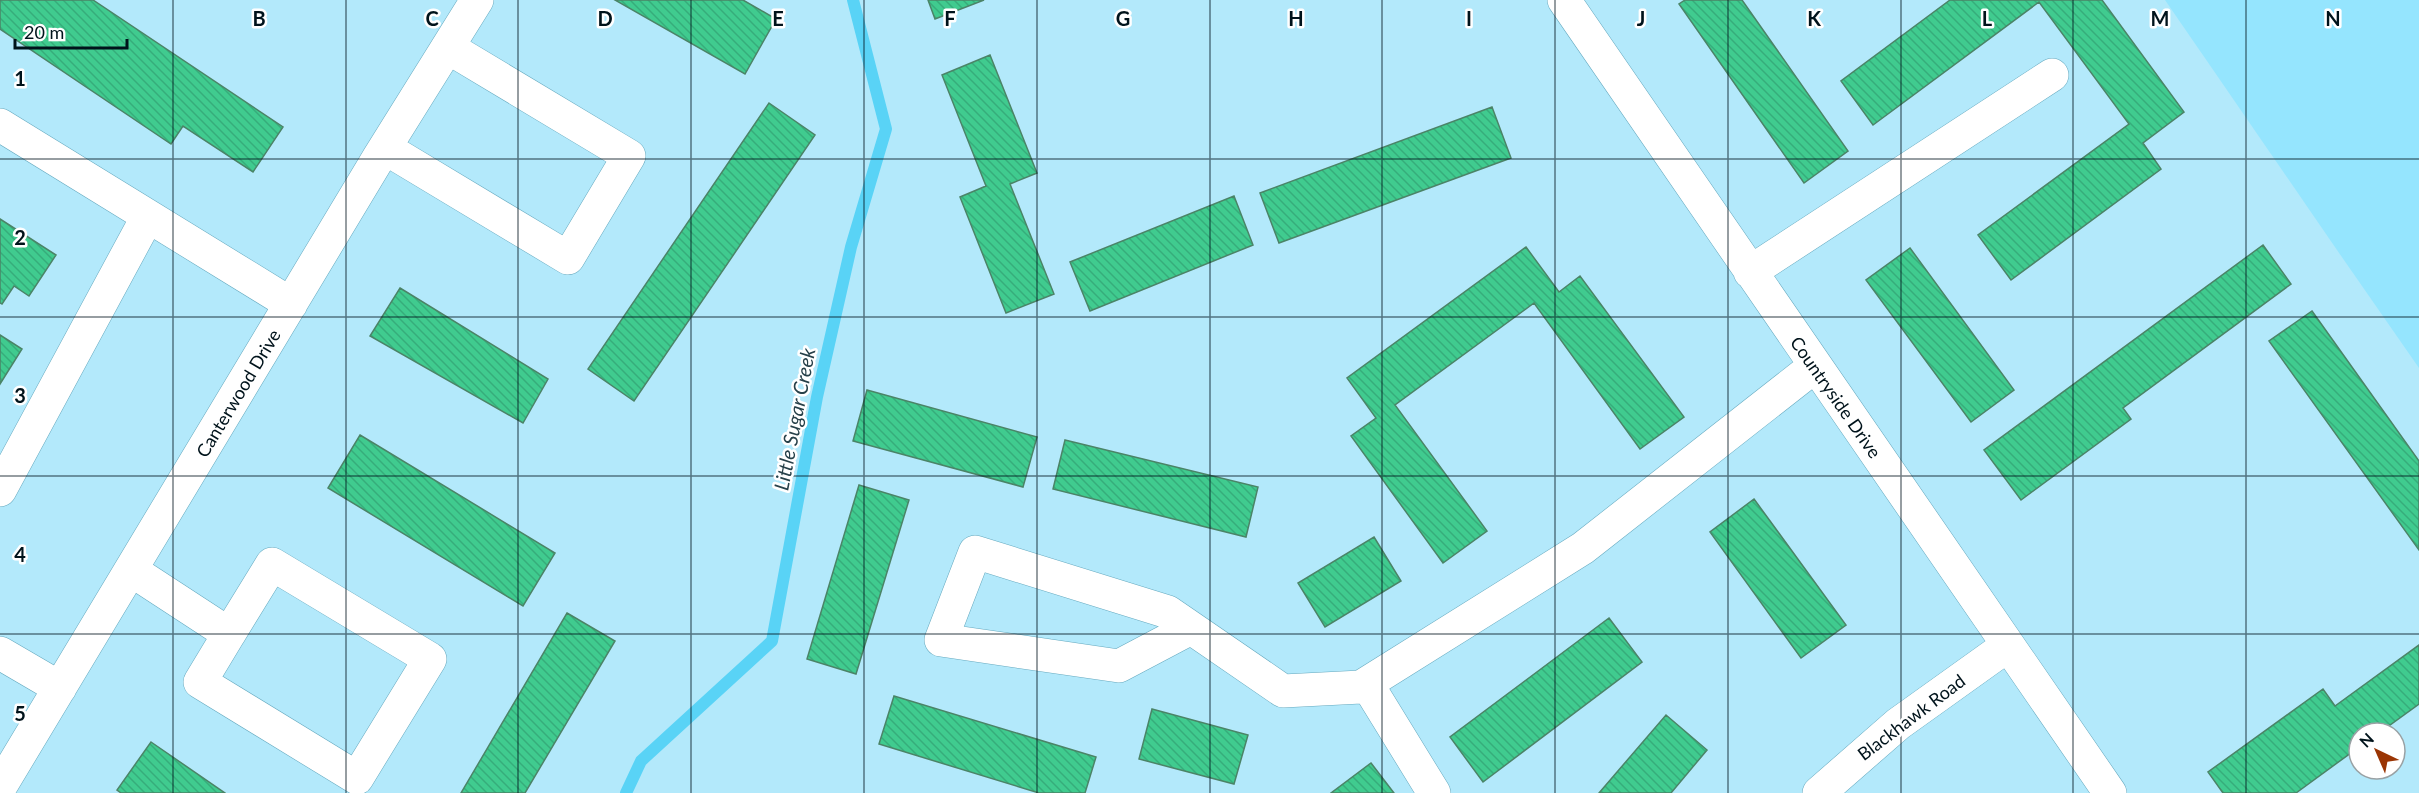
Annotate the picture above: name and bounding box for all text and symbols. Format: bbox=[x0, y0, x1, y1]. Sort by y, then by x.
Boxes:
text: B bbox=[252, 6, 266, 30]
text: C bbox=[425, 6, 439, 30]
text: D bbox=[597, 6, 613, 30]
text: E bbox=[772, 6, 784, 30]
text: F bbox=[944, 6, 956, 30]
text: G bbox=[1116, 6, 1130, 30]
text: H bbox=[1288, 6, 1304, 30]
text: I bbox=[1466, 6, 1472, 30]
text: J bbox=[1637, 6, 1645, 30]
text: K bbox=[1807, 6, 1821, 30]
text: L bbox=[1982, 6, 1993, 30]
text: M bbox=[2151, 6, 2169, 30]
text: N bbox=[2325, 6, 2341, 30]
scale bar bbox=[15, 12, 128, 50]
text: 20 m bbox=[24, 21, 64, 43]
text: 1 bbox=[14, 66, 26, 90]
text: 2 bbox=[14, 225, 26, 249]
street label: Canterwood Drive bbox=[191, 325, 285, 461]
street label: Countryside Drive bbox=[1786, 332, 1886, 462]
water label: Little Sugar Creek bbox=[768, 345, 820, 492]
text: 3 bbox=[14, 383, 26, 407]
text: 4 bbox=[14, 542, 26, 566]
street label: Blackhawk Road bbox=[1853, 669, 1969, 765]
text: 5 bbox=[14, 701, 26, 725]
north arrow bbox=[2347, 721, 2407, 781]
text: N bbox=[2355, 729, 2377, 751]

